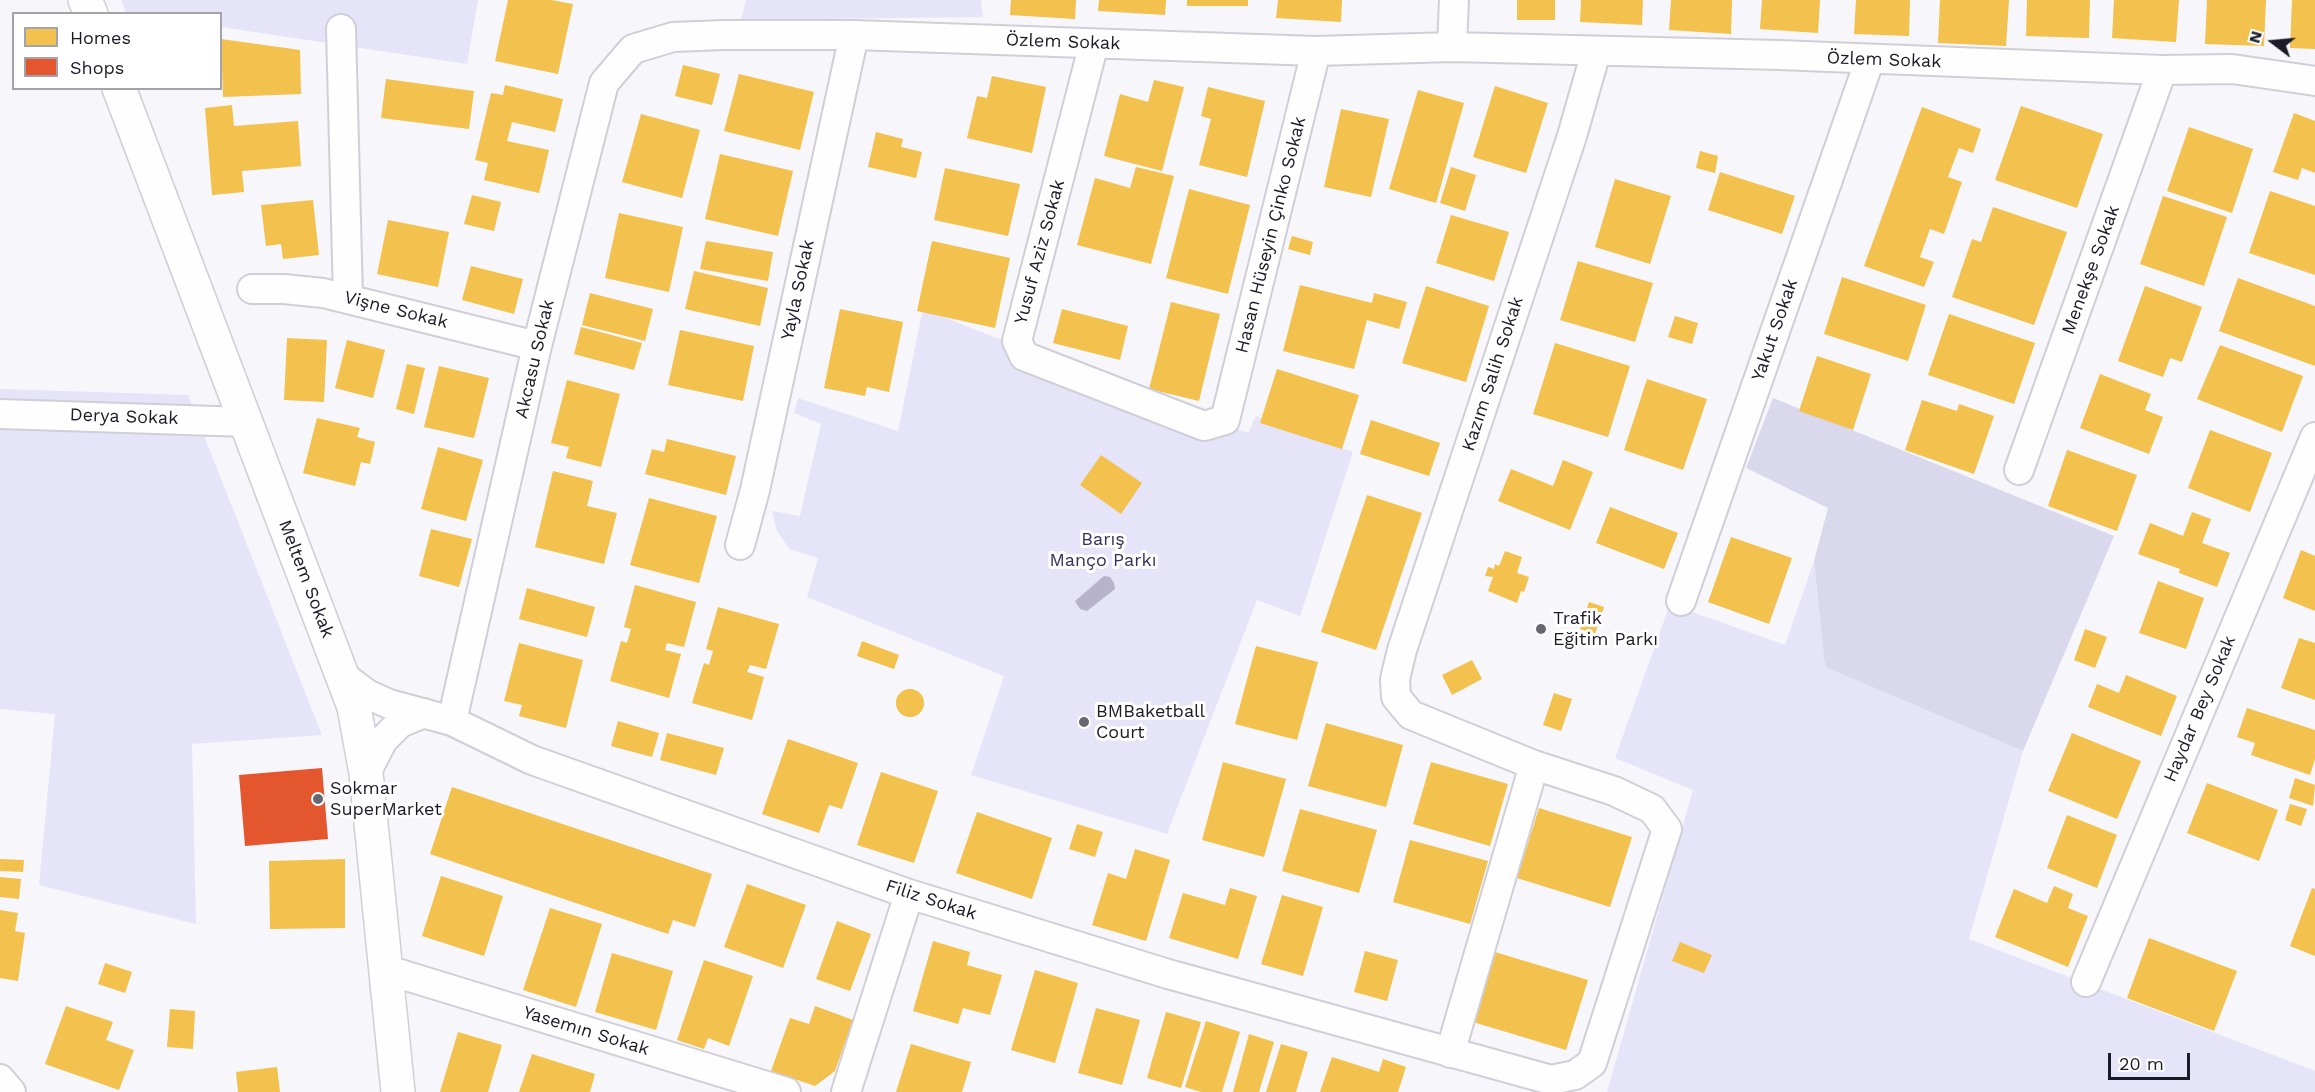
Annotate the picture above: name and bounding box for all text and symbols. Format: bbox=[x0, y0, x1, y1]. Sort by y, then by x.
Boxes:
legend bbox=[12, 12, 222, 90]
north arrow bbox=[2243, 12, 2303, 72]
text: Homes bbox=[70, 27, 131, 48]
street label: Özlem Sokak bbox=[1005, 29, 1121, 55]
text: N bbox=[2244, 29, 2266, 45]
street label: Özlem Sokak bbox=[1826, 47, 1942, 73]
text: Shops bbox=[70, 57, 124, 78]
street label: Hasan Hüseyin Çinko Sokak bbox=[1231, 114, 1311, 356]
street label: Yusuf Aziz Sokak bbox=[1010, 177, 1070, 327]
street label: Menekşe Sokak bbox=[2058, 202, 2124, 338]
street label: Yayla Sokak bbox=[777, 238, 819, 342]
street label: Yakut Sokak bbox=[1747, 276, 1803, 384]
street label: Vişne Sokak bbox=[342, 287, 450, 333]
street label: Kazım Salih Sokak bbox=[1458, 294, 1528, 454]
street label: Akcasu Sokak bbox=[511, 297, 559, 421]
street label: Derya Sokak bbox=[69, 404, 179, 430]
street label: Meltem Sokak bbox=[274, 517, 338, 641]
park label: Barış Manço Parkı bbox=[1049, 529, 1157, 572]
place label: Trafik Eğitim Parkı bbox=[1553, 608, 1658, 650]
marker: Trafik Eğitim Parkı bbox=[1534, 622, 1548, 636]
street label: Haydar Bey Sokak bbox=[2159, 633, 2241, 785]
place label: BMBaketball Court bbox=[1096, 701, 1205, 744]
marker: BMBaketball Court bbox=[1077, 715, 1091, 729]
place label: Sokmar SuperMarket bbox=[330, 778, 442, 820]
marker: Sokmar SuperMarket bbox=[311, 792, 325, 806]
street label: Filiz Sokak bbox=[883, 875, 979, 925]
street label: Yasemın Sokak bbox=[520, 1002, 652, 1060]
scale bar bbox=[2111, 1041, 2194, 1079]
text: 20 m bbox=[2119, 1053, 2164, 1074]

